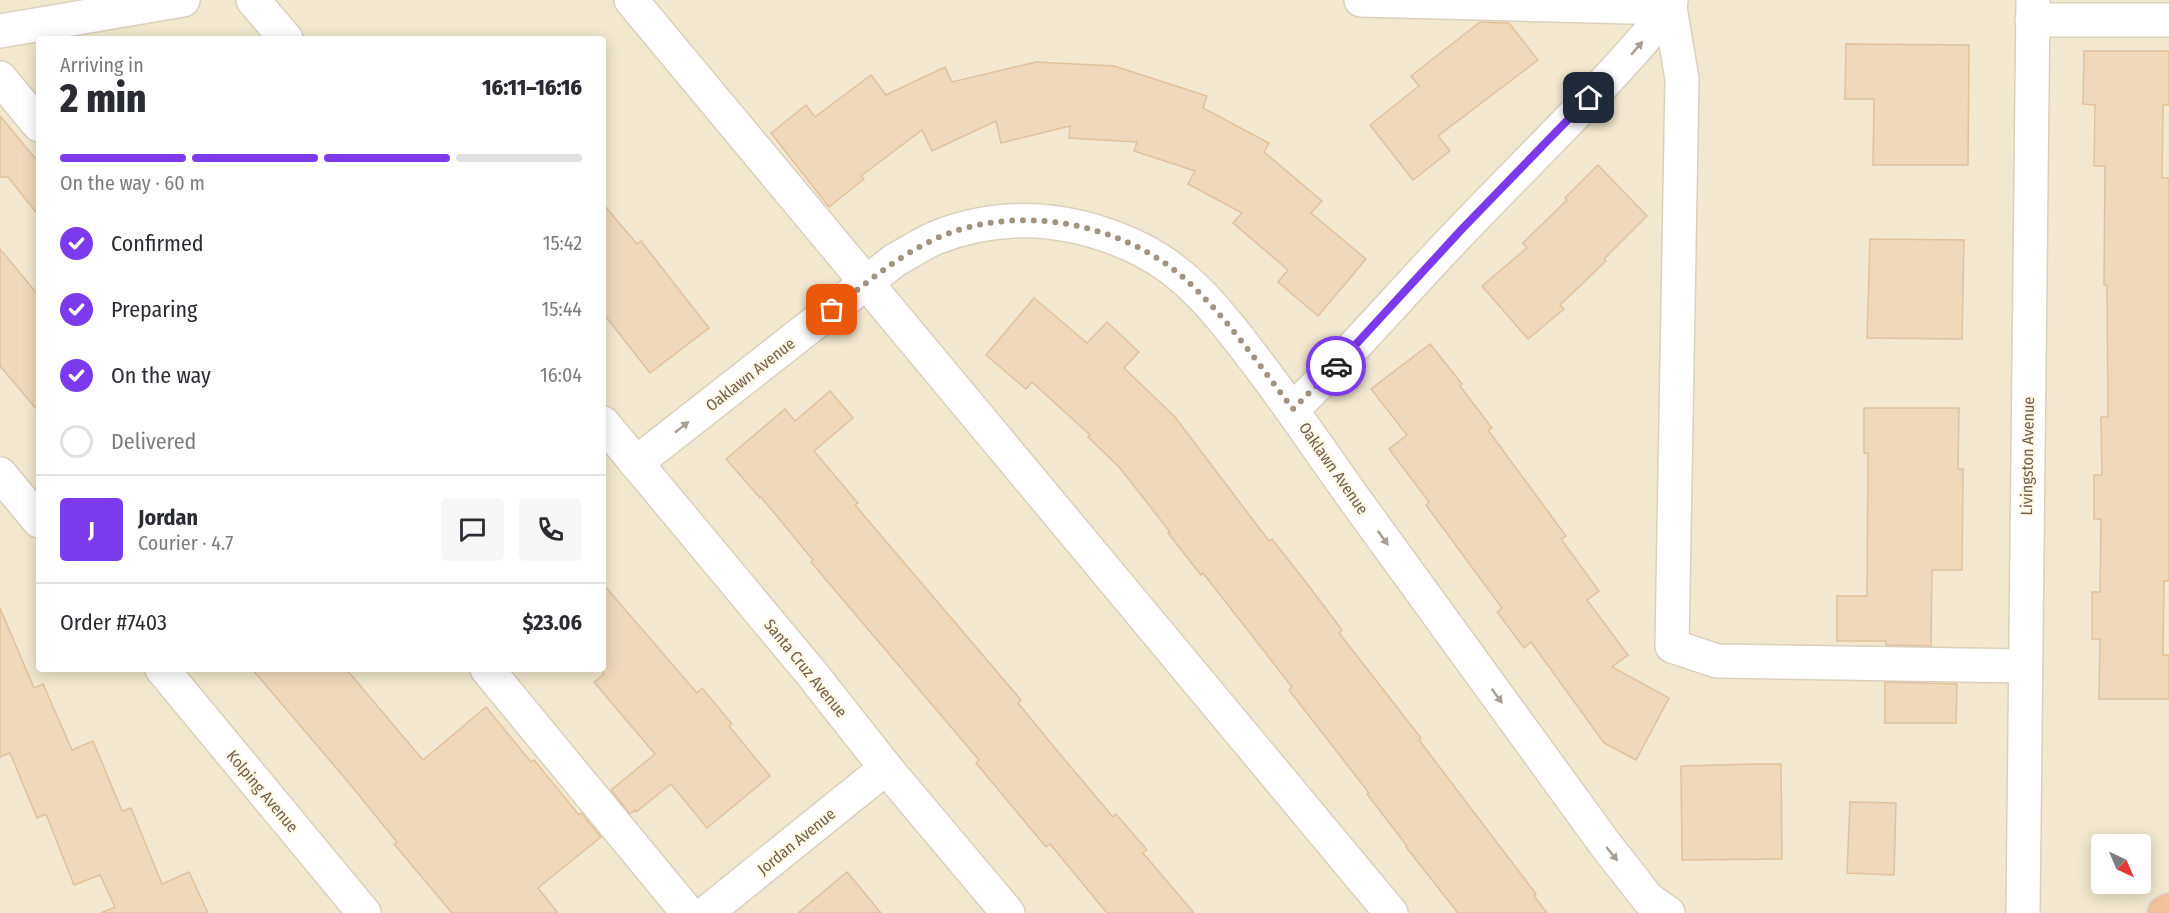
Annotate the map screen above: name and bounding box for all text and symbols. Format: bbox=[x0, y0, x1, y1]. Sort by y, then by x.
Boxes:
one-way arrow bbox=[1630, 41, 1643, 56]
text: Arriving in bbox=[60, 53, 144, 77]
pin bbox=[1563, 72, 1614, 123]
text: 16:11–16:16 bbox=[482, 74, 582, 101]
text: 2 min bbox=[60, 76, 146, 122]
icon: home bbox=[1572, 81, 1605, 114]
text: On the way · 60 m bbox=[60, 171, 205, 195]
icon: check bbox=[60, 227, 93, 260]
text: Confirmed bbox=[111, 230, 204, 257]
text: 15:42 bbox=[543, 231, 582, 255]
pin bbox=[806, 284, 857, 335]
icon: check bbox=[60, 293, 93, 326]
icon: bag bbox=[815, 293, 848, 326]
text: Preparing bbox=[111, 296, 197, 323]
text: 15:44 bbox=[542, 297, 582, 321]
street label: Oaklawn Avenue bbox=[702, 334, 799, 415]
courier bbox=[1306, 336, 1366, 396]
icon: car bbox=[1320, 350, 1353, 383]
icon: check bbox=[60, 359, 93, 392]
text: On the way bbox=[111, 362, 211, 389]
text: 16:04 bbox=[540, 363, 582, 387]
street label: Livingston Avenue bbox=[2017, 396, 2038, 515]
street label: Oaklawn Avenue bbox=[1295, 419, 1372, 518]
one-way arrow bbox=[675, 422, 690, 434]
text: Delivered bbox=[111, 428, 196, 455]
button: chat bbox=[441, 498, 504, 561]
button: phone bbox=[519, 498, 582, 561]
text: Jordan bbox=[138, 504, 198, 531]
text: J bbox=[88, 516, 95, 543]
one-way arrow bbox=[1377, 530, 1389, 546]
text: Courier · 4.7 bbox=[138, 531, 233, 555]
text: Order #7403 bbox=[60, 609, 167, 636]
text: $23.06 bbox=[522, 609, 582, 636]
street label: Santa Cruz Avenue bbox=[760, 615, 851, 721]
one-way arrow bbox=[1491, 688, 1502, 704]
street label: Kolping Avenue bbox=[223, 746, 302, 836]
street label: Jordan Avenue bbox=[754, 804, 839, 879]
north arrow bbox=[2091, 834, 2151, 894]
map controls bbox=[2091, 834, 2151, 894]
one-way arrow bbox=[1605, 846, 1618, 861]

